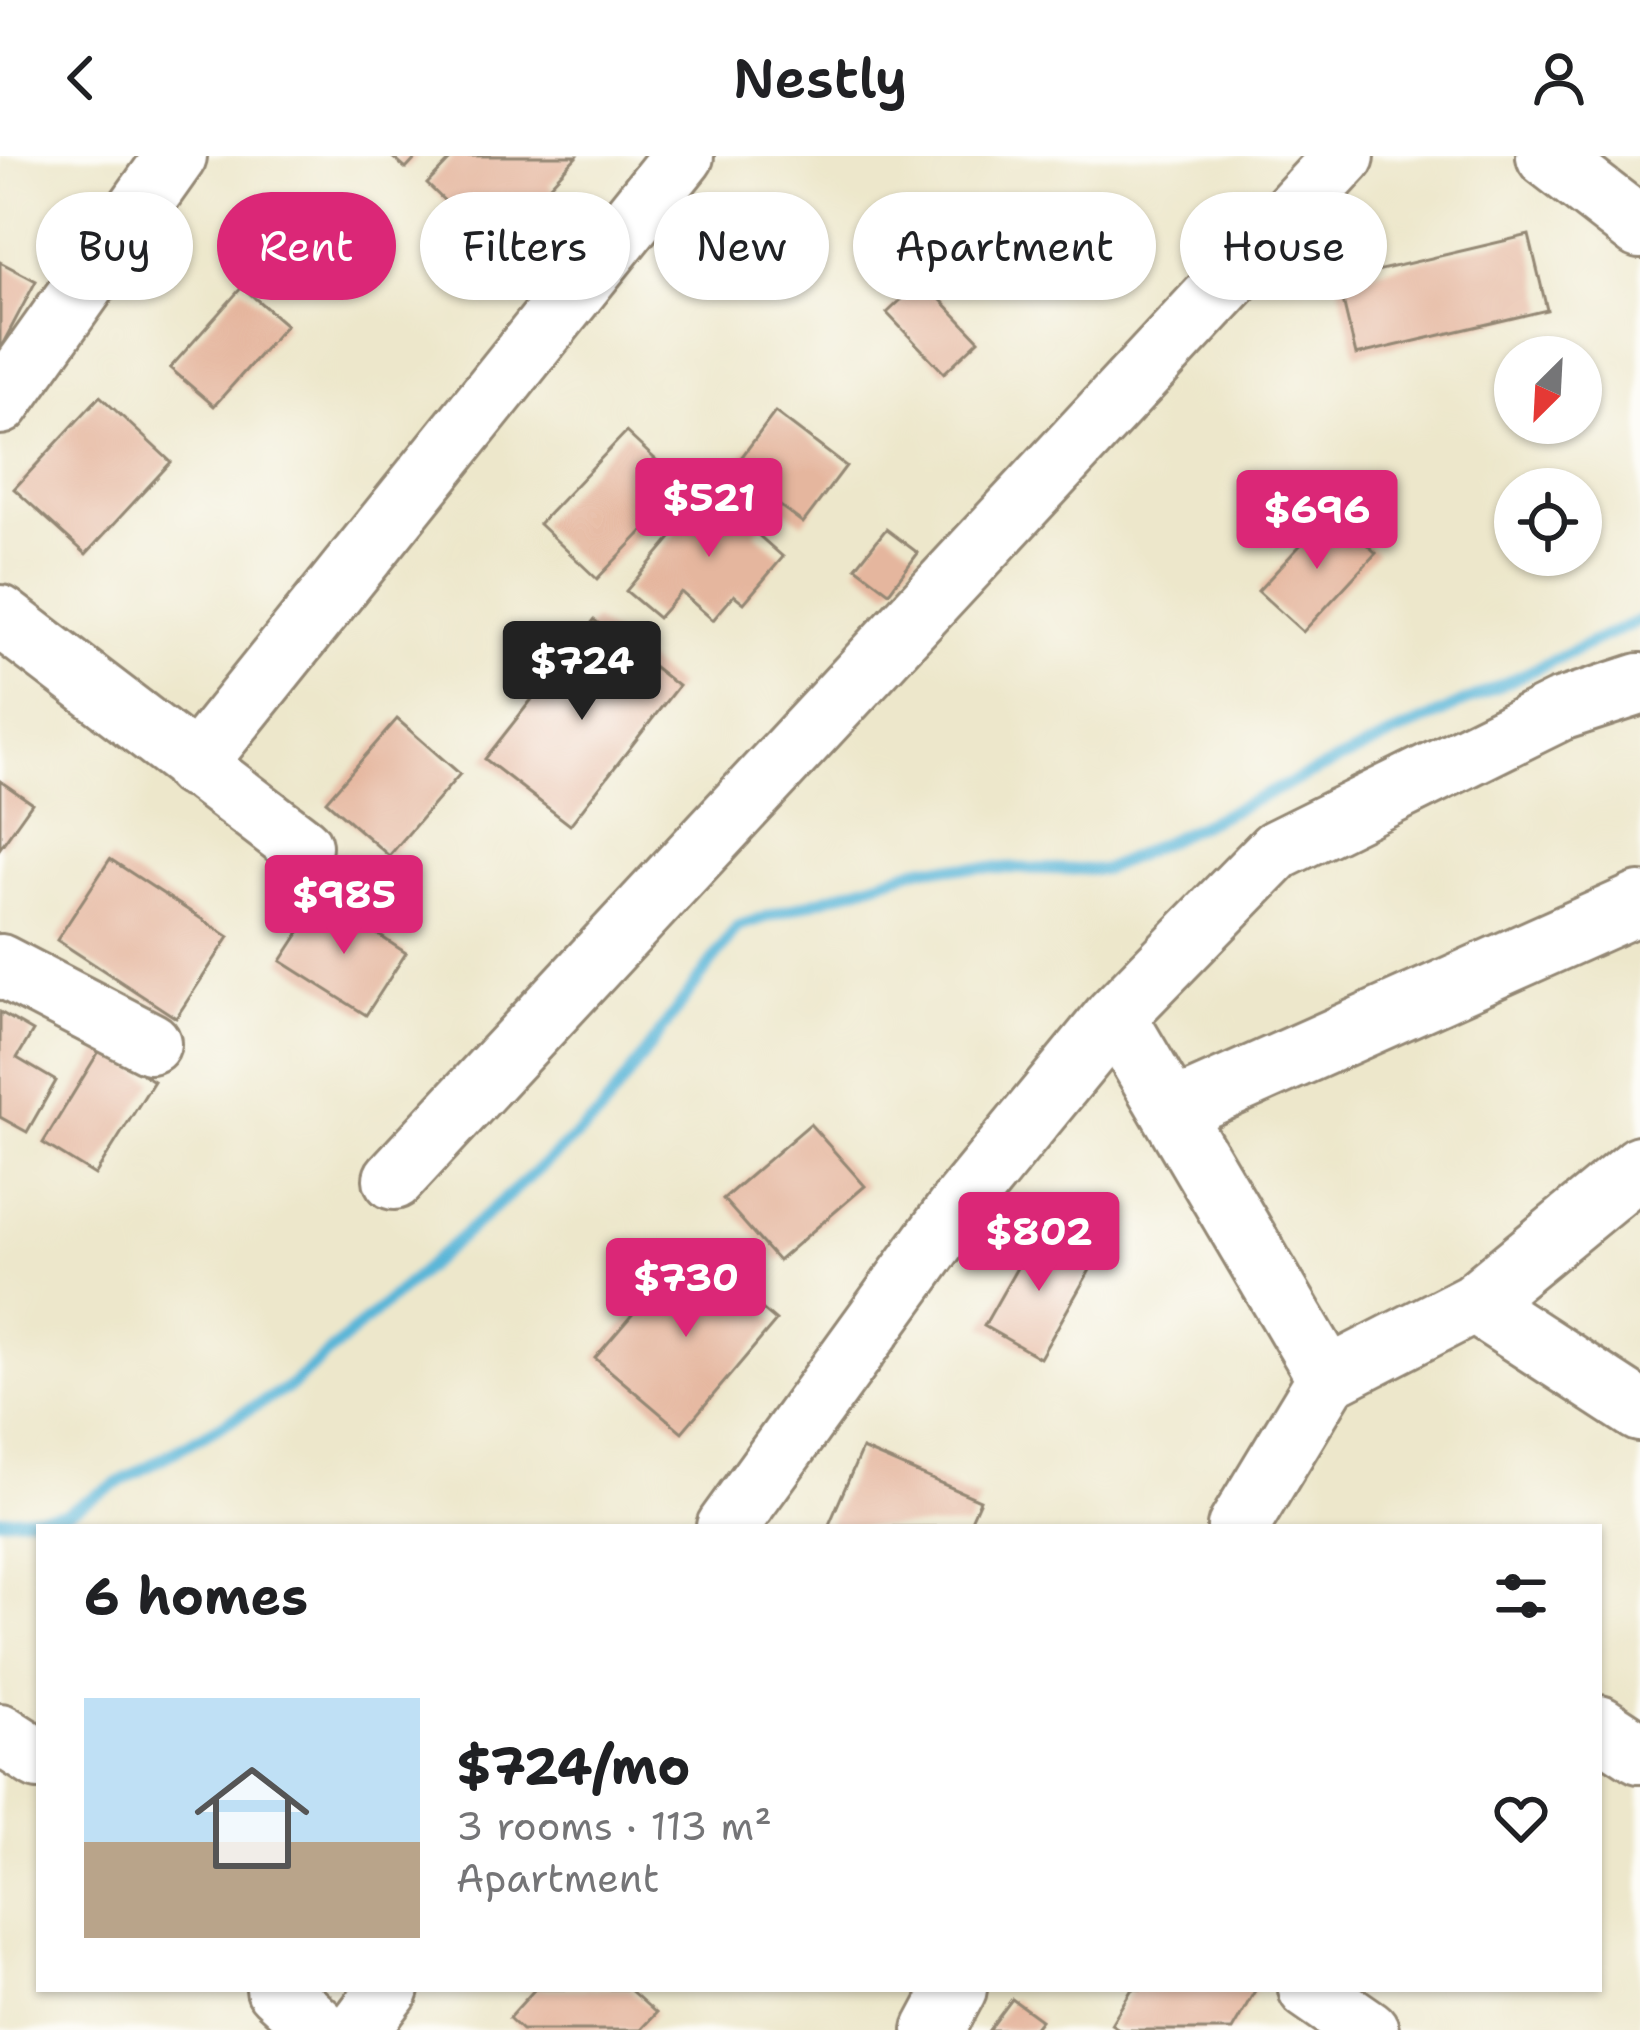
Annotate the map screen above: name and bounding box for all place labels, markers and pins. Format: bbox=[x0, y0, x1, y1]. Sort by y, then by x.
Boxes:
pin: $521 bbox=[638, 458, 780, 560]
pin: $696 bbox=[1246, 470, 1388, 572]
pin: $724 bbox=[511, 621, 653, 723]
pin: $985 bbox=[273, 855, 415, 957]
pin: $802 bbox=[968, 1192, 1110, 1294]
pin: $730 bbox=[615, 1238, 757, 1340]

